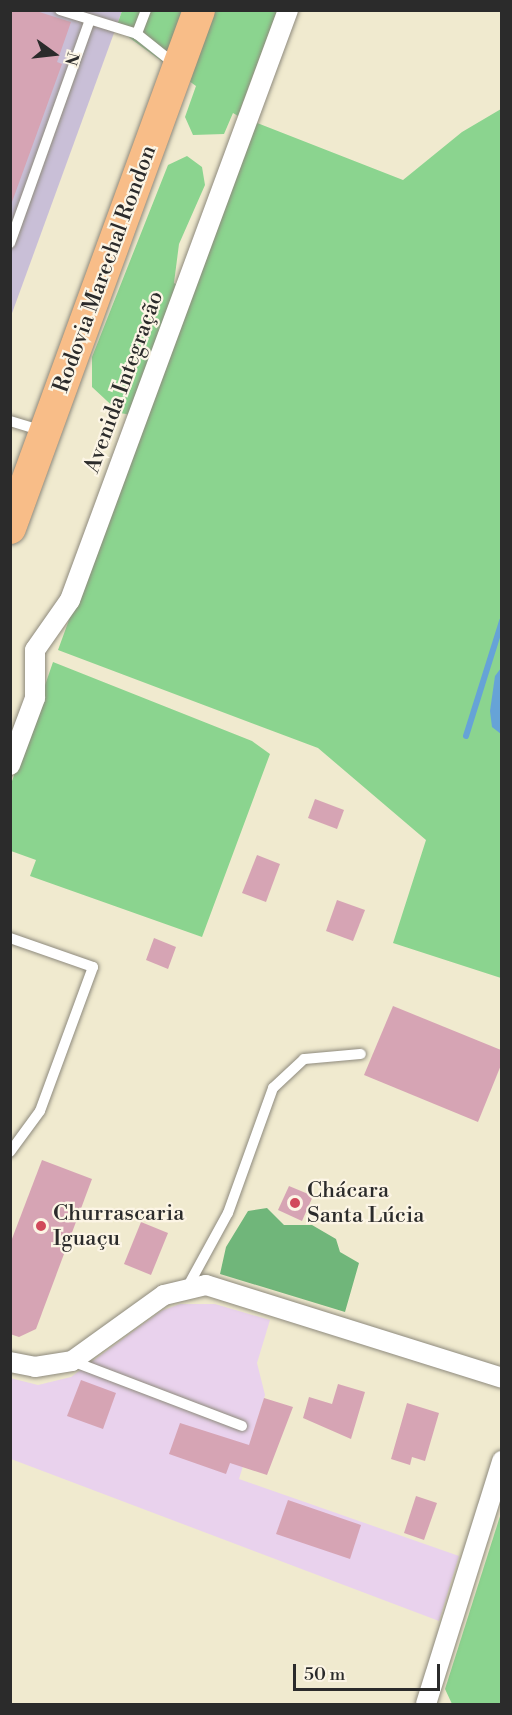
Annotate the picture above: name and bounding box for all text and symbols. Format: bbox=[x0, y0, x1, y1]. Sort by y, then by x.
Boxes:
north arrow bbox=[24, 24, 84, 84]
text: N bbox=[60, 50, 83, 67]
street label: Rodovia Marechal Rondon bbox=[48, 142, 162, 396]
street label: Avenida Integração bbox=[79, 287, 169, 477]
place label: Chácara Santa Lúcia bbox=[307, 1177, 424, 1228]
marker: Chácara Santa Lúcia bbox=[288, 1196, 302, 1210]
place label: Churrascaria Iguaçu bbox=[53, 1200, 184, 1252]
marker: Churrascaria Iguaçu bbox=[34, 1219, 48, 1233]
scale bar bbox=[296, 1652, 443, 1690]
text: 50 m bbox=[304, 1663, 345, 1686]

